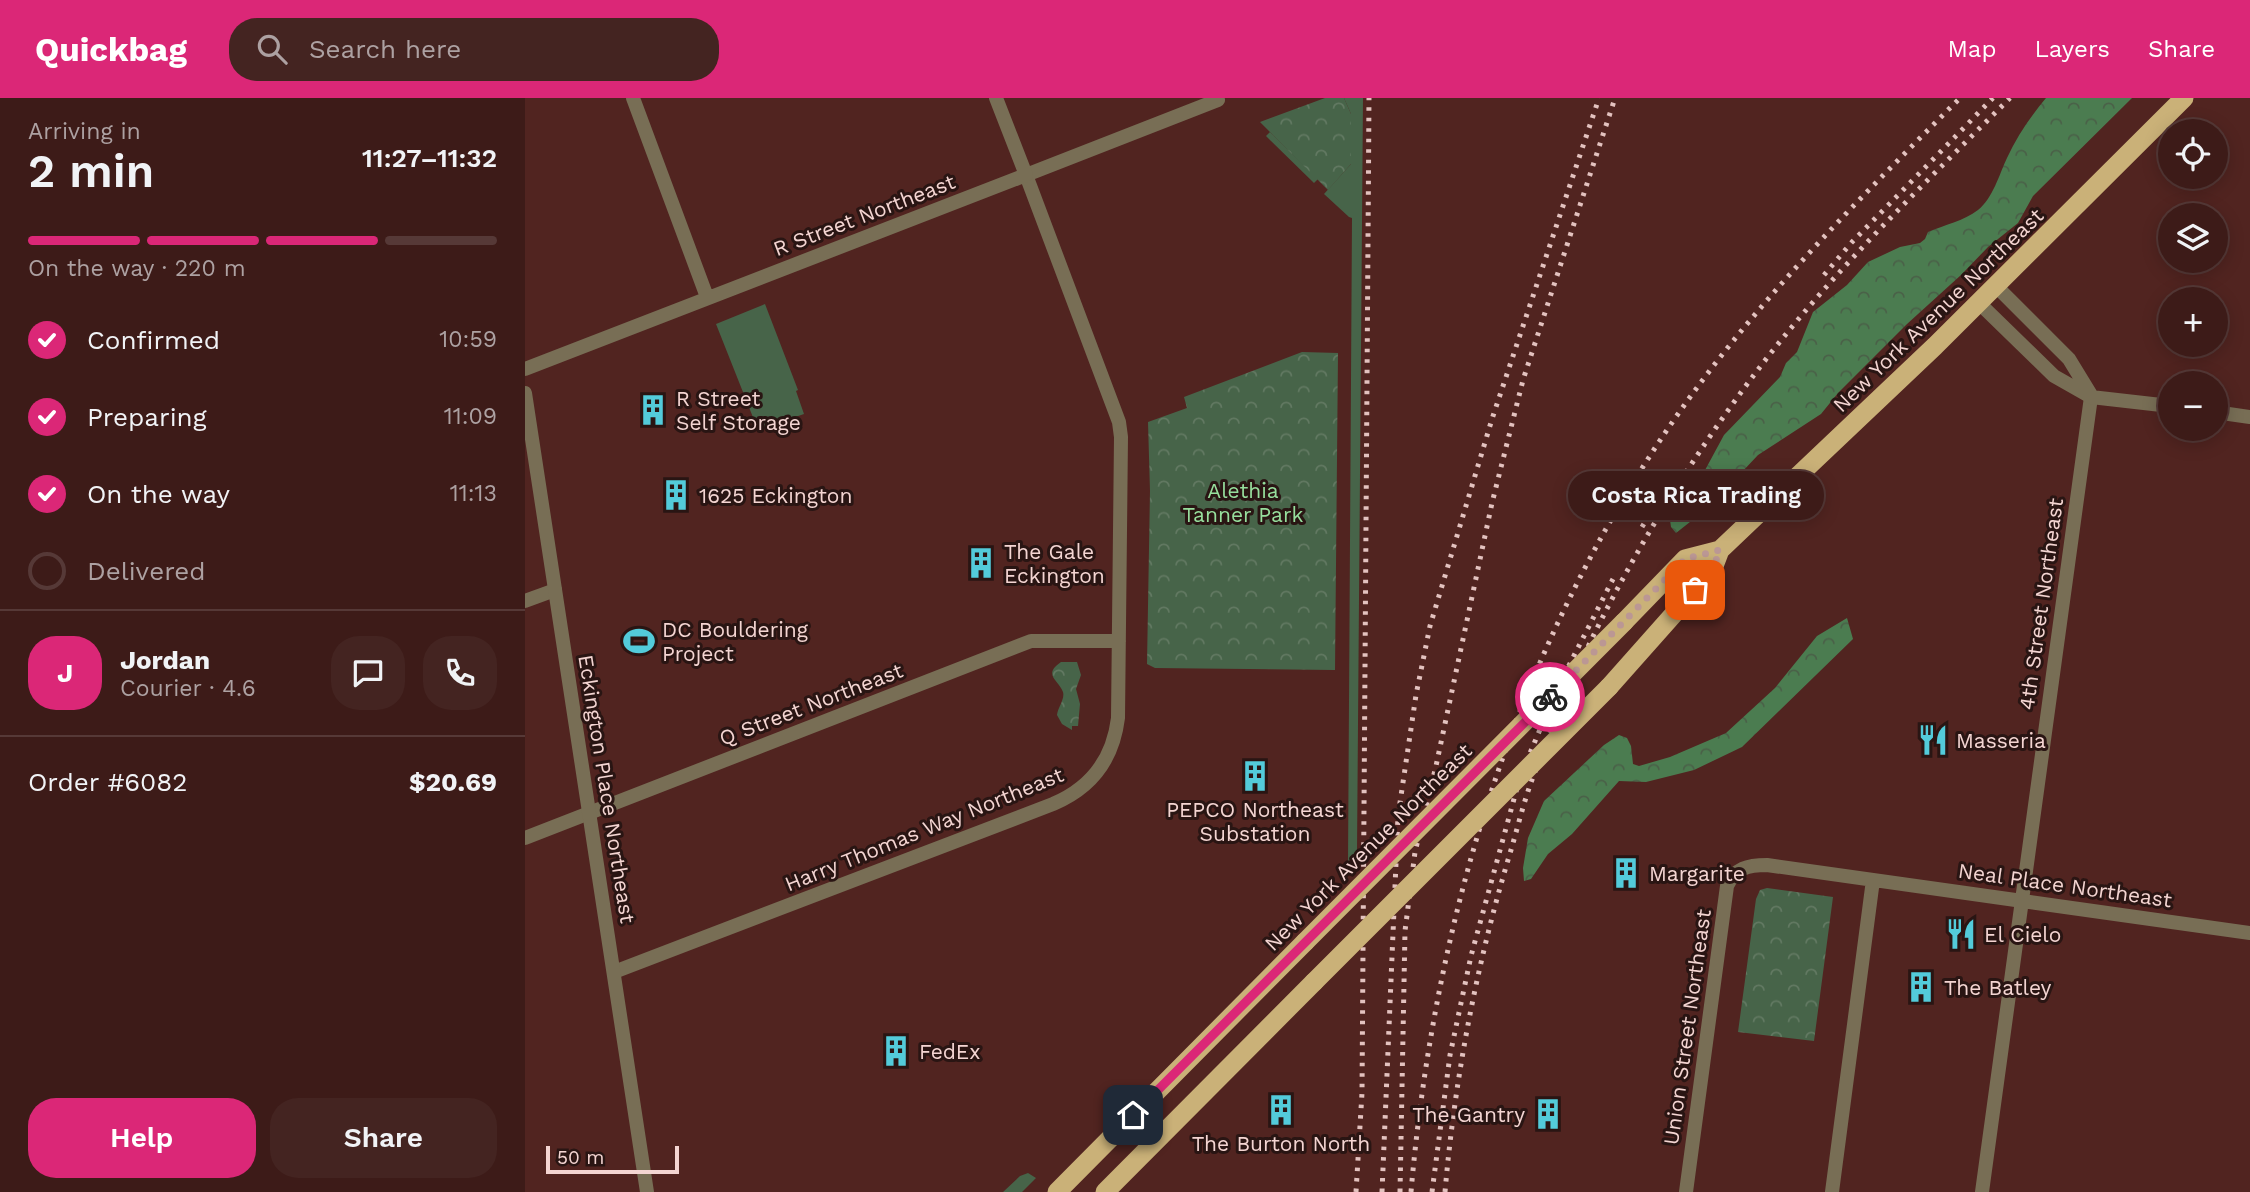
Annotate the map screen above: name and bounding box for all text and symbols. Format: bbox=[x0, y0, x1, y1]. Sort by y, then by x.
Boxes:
search box bbox=[229, 18, 719, 81]
text: Quickbag bbox=[35, 30, 187, 69]
icon: search bbox=[253, 30, 291, 68]
text: Search here bbox=[309, 34, 461, 64]
text: Map bbox=[1948, 35, 1996, 63]
text: Layers bbox=[2034, 35, 2110, 63]
text: Share bbox=[2148, 35, 2215, 63]
text: Arriving in bbox=[28, 118, 141, 145]
map controls bbox=[2158, 119, 2228, 441]
button: locate bbox=[2158, 119, 2228, 189]
text: 11:27–11:32 bbox=[362, 143, 497, 173]
text: 2 min bbox=[28, 144, 154, 198]
street label: R Street Northeast bbox=[769, 169, 959, 261]
street label: New York Avenue Northeast bbox=[1828, 203, 2049, 417]
button: layers bbox=[2158, 203, 2228, 273]
text: On the way · 220 m bbox=[28, 255, 246, 282]
button: + bbox=[2158, 287, 2228, 357]
icon: check bbox=[28, 321, 66, 359]
text: Confirmed bbox=[87, 325, 220, 355]
text: 10:59 bbox=[439, 326, 497, 353]
button: − bbox=[2158, 371, 2228, 441]
place label: R Street Self Storage bbox=[676, 386, 801, 435]
building icon: R Street Self Storage bbox=[636, 393, 670, 427]
icon: check bbox=[28, 398, 66, 436]
text: Preparing bbox=[87, 402, 207, 432]
text: 11:09 bbox=[444, 403, 497, 430]
callout: Costa Rica Trading bbox=[1567, 471, 1823, 520]
icon: check bbox=[28, 475, 66, 513]
building icon: 1625 Eckington bbox=[659, 478, 693, 512]
park label: Alethia Tanner Park bbox=[1183, 478, 1304, 527]
text: On the way bbox=[87, 479, 230, 509]
text: 11:13 bbox=[450, 480, 497, 507]
text: Costa Rica Trading bbox=[1591, 482, 1801, 509]
place label: 1625 Eckington bbox=[699, 483, 852, 508]
street label: 4th Street Northeast bbox=[2014, 496, 2068, 712]
place label: The Gale Eckington bbox=[1004, 539, 1105, 588]
building icon: The Gale Eckington bbox=[964, 546, 998, 580]
text: Delivered bbox=[87, 556, 206, 586]
pin bbox=[1665, 560, 1725, 620]
icon: bag bbox=[1676, 571, 1714, 609]
place label: DC Bouldering Project bbox=[662, 617, 809, 666]
sports icon: DC Bouldering Project bbox=[622, 624, 656, 658]
button: chat bbox=[331, 636, 405, 710]
button: phone bbox=[423, 636, 497, 710]
text: Jordan bbox=[120, 645, 210, 675]
street label: Eckington Place Northeast bbox=[573, 653, 641, 925]
street label: Q Street Northeast bbox=[716, 657, 907, 751]
text: J bbox=[57, 658, 73, 688]
courier bbox=[1515, 662, 1585, 732]
text: Courier · 4.6 bbox=[120, 675, 256, 702]
icon: bike bbox=[1531, 678, 1569, 716]
restaurant icon: Masseria bbox=[1916, 723, 1950, 757]
place label: Masseria bbox=[1956, 728, 2046, 753]
street label: New York Avenue Northeast bbox=[1259, 738, 1477, 956]
building icon: PEPCO Northeast Substation bbox=[1238, 759, 1272, 793]
street label: Harry Thomas Way Northeast bbox=[781, 761, 1067, 896]
text: Order #6082 bbox=[28, 767, 187, 797]
text: $20.69 bbox=[409, 767, 497, 797]
place label: PEPCO Northeast Substation bbox=[1166, 797, 1344, 846]
building icon: Margarite bbox=[1609, 856, 1643, 890]
street label: Neal Place Northeast bbox=[1956, 858, 2174, 912]
place label: Margarite bbox=[1649, 861, 1745, 886]
street label: Union Street Northeast bbox=[1658, 907, 1716, 1147]
restaurant icon: El Cielo bbox=[1944, 917, 1978, 951]
place label: El Cielo bbox=[1984, 922, 2061, 947]
building icon: The Batley bbox=[1904, 970, 1938, 1004]
place label: The Batley bbox=[1944, 975, 2052, 1000]
building icon: FedEx bbox=[879, 1034, 913, 1068]
place label: FedEx bbox=[919, 1039, 980, 1064]
pin bbox=[1103, 1085, 1163, 1145]
building icon: The Burton North bbox=[1264, 1093, 1298, 1127]
icon: home bbox=[1114, 1096, 1152, 1134]
building icon: The Gantry bbox=[1531, 1097, 1565, 1131]
button: Help bbox=[28, 1098, 256, 1178]
button: Share bbox=[270, 1098, 497, 1178]
place label: The Gantry bbox=[1412, 1102, 1525, 1127]
place label: The Burton North bbox=[1192, 1131, 1370, 1156]
scale bar bbox=[546, 1143, 679, 1175]
text: 50 m bbox=[557, 1146, 604, 1169]

